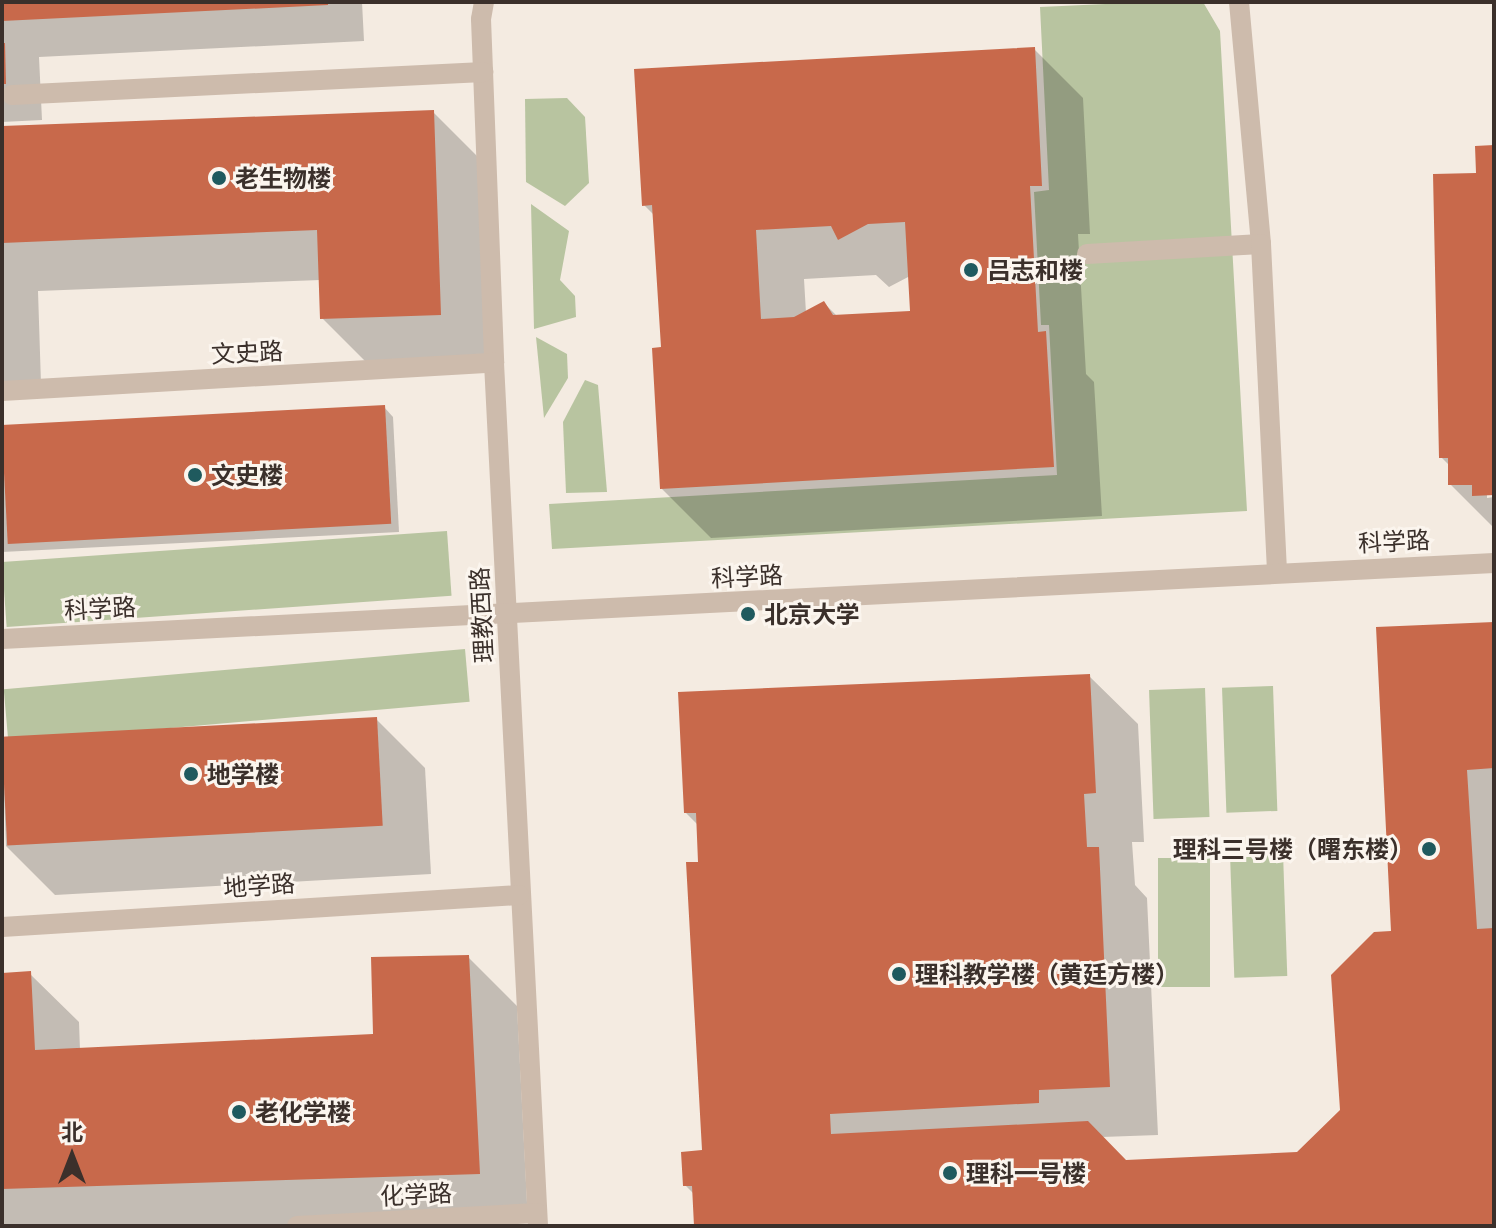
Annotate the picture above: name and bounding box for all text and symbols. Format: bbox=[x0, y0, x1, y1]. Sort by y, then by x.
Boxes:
place label: 老生物楼 bbox=[235, 164, 331, 192]
marker: 老生物楼 bbox=[210, 169, 228, 187]
place label: 吕志和楼 bbox=[987, 256, 1083, 284]
marker: 吕志和楼 bbox=[962, 261, 980, 279]
street label: 文史路 bbox=[210, 336, 284, 368]
place label: 文史楼 bbox=[211, 461, 283, 489]
marker: 文史楼 bbox=[186, 466, 204, 484]
street label: 科学路 bbox=[1357, 525, 1431, 557]
street label: 科学路 bbox=[710, 560, 784, 592]
street label: 理教西路 bbox=[464, 566, 498, 664]
street label: 科学路 bbox=[63, 592, 137, 624]
place label: 北京大学 bbox=[764, 600, 860, 628]
marker: 北京大学 bbox=[739, 605, 757, 623]
place label: 地学楼 bbox=[207, 760, 279, 788]
marker: 地学楼 bbox=[182, 765, 200, 783]
place label: 理科三号楼（曙东楼） bbox=[1173, 835, 1413, 863]
marker: 理科三号楼（曙东楼） bbox=[1420, 840, 1438, 858]
street label: 地学路 bbox=[222, 868, 296, 902]
place label: 理科教学楼（黄廷方楼） bbox=[915, 960, 1179, 988]
marker: 理科教学楼（黄廷方楼） bbox=[890, 965, 908, 983]
place label: 老化学楼 bbox=[255, 1098, 351, 1126]
marker: 老化学楼 bbox=[230, 1103, 248, 1121]
north arrow bbox=[32, 1116, 112, 1196]
text: 北 bbox=[61, 1118, 83, 1145]
place label: 理科一号楼 bbox=[966, 1159, 1086, 1187]
marker: 理科一号楼 bbox=[941, 1164, 959, 1182]
street label: 化学路 bbox=[379, 1178, 453, 1210]

